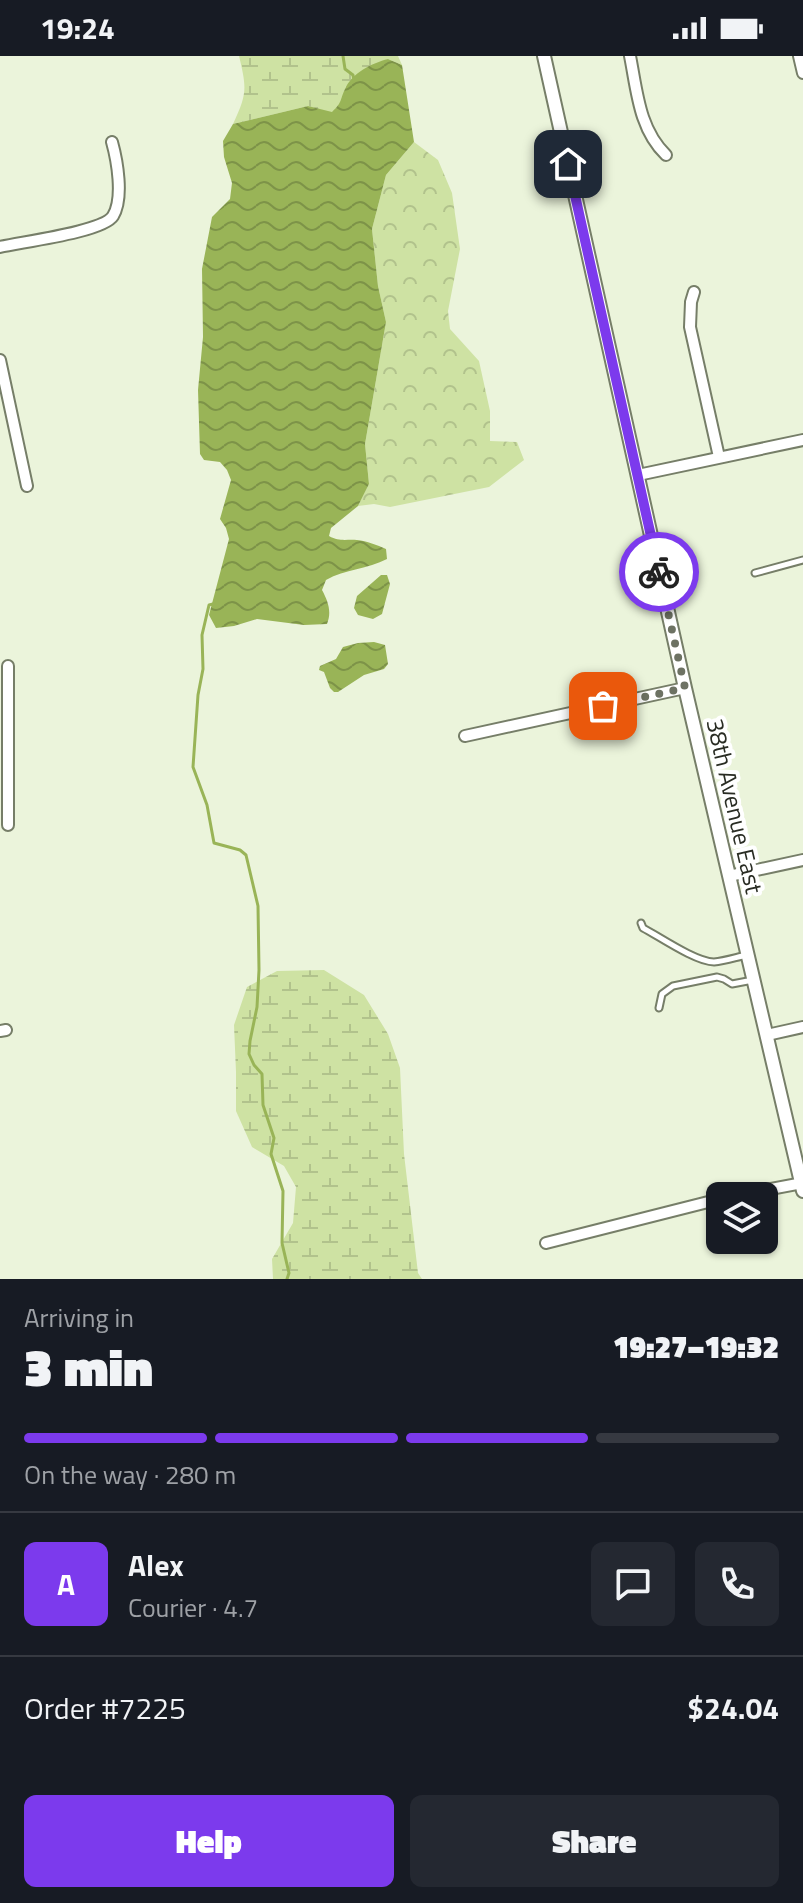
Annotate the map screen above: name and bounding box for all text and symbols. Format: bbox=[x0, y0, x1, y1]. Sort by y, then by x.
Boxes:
text: 19:24 bbox=[40, 5, 115, 51]
pin bbox=[534, 130, 602, 198]
icon: home bbox=[546, 142, 590, 186]
courier bbox=[619, 532, 699, 612]
icon: bike bbox=[637, 550, 681, 594]
pin bbox=[569, 672, 637, 740]
icon: bag bbox=[581, 684, 625, 728]
street label: 38th Avenue East bbox=[697, 715, 773, 898]
map controls bbox=[706, 1182, 778, 1254]
button: layers bbox=[706, 1182, 778, 1254]
text: Arriving in bbox=[24, 1298, 134, 1337]
text: 19:27–19:32 bbox=[613, 1324, 779, 1370]
text: 3 min bbox=[24, 1327, 153, 1406]
text: On the way · 280 m bbox=[24, 1455, 236, 1494]
text: Alex bbox=[128, 1542, 184, 1588]
button: chat bbox=[591, 1542, 675, 1626]
button: phone bbox=[695, 1542, 779, 1626]
text: A bbox=[57, 1561, 75, 1607]
text: Courier · 4.7 bbox=[128, 1588, 258, 1627]
text: Order #7225 bbox=[24, 1685, 186, 1731]
text: $24.04 bbox=[687, 1685, 779, 1731]
button: Help bbox=[24, 1795, 394, 1887]
button: Share bbox=[410, 1795, 779, 1887]

